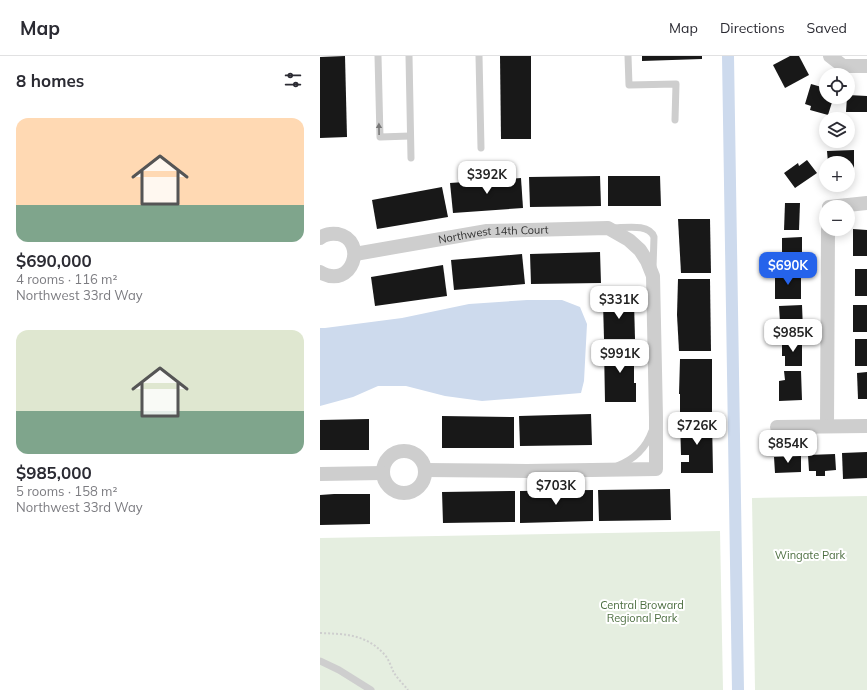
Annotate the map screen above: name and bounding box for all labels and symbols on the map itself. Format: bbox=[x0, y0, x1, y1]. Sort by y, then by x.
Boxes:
one-way arrow bbox=[376, 122, 382, 135]
pin: $392K bbox=[459, 161, 515, 195]
street label: Northwest 14th Court bbox=[437, 222, 549, 246]
pin: $690K bbox=[760, 252, 816, 286]
pin: $331K bbox=[591, 286, 647, 320]
pin: $985K bbox=[765, 319, 821, 353]
pin: $991K bbox=[592, 340, 648, 374]
pin: $726K bbox=[669, 412, 725, 446]
pin: $854K bbox=[760, 430, 816, 464]
pin: $703K bbox=[528, 472, 584, 506]
park label: Wingate Park bbox=[775, 548, 845, 562]
park label: Central Broward Regional Park bbox=[600, 598, 684, 625]

